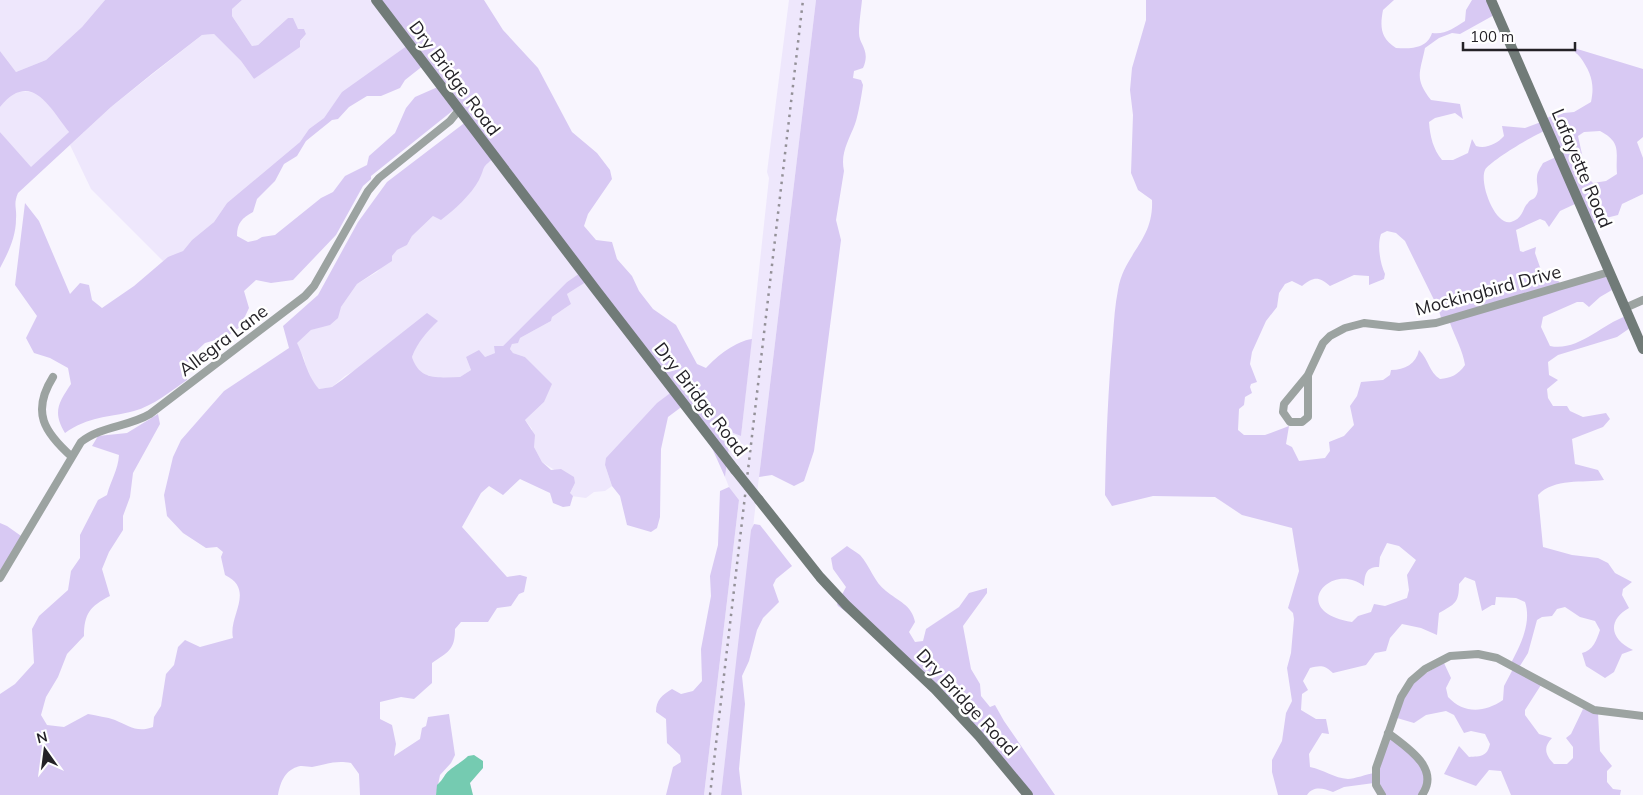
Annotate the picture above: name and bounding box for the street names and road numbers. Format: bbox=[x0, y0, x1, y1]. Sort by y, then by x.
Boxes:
street label: Dry Bridge Road bbox=[404, 16, 506, 140]
street label: Lafayette Road bbox=[1547, 105, 1617, 231]
street label: Mockingbird Drive bbox=[1413, 259, 1563, 321]
street label: Allegra Lane bbox=[174, 299, 272, 381]
street label: Dry Bridge Road bbox=[649, 338, 753, 460]
street label: Dry Bridge Road bbox=[911, 644, 1023, 760]

